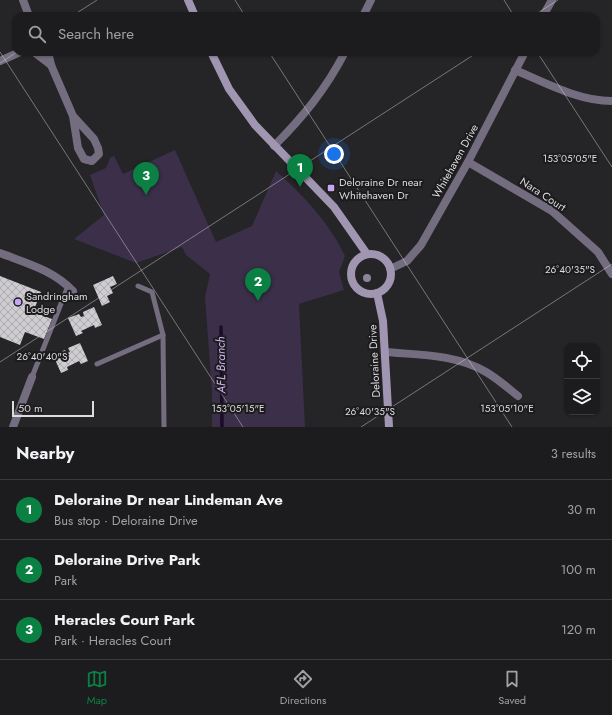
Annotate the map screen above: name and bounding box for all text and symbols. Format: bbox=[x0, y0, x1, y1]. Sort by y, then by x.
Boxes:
search box bbox=[12, 12, 600, 56]
icon: search bbox=[26, 23, 48, 45]
text: Search here bbox=[58, 23, 134, 45]
street label: Whitehaven Drive bbox=[428, 121, 482, 201]
your location bbox=[324, 144, 344, 164]
text: 153°05'05"E bbox=[543, 151, 597, 166]
pin: 1 bbox=[287, 154, 313, 187]
pin: 3 bbox=[133, 162, 159, 195]
street label: Nara Court bbox=[517, 173, 569, 215]
place label: Deloraine Dr near Whitehaven Dr bbox=[339, 174, 423, 203]
marker: Deloraine Dr near Whitehaven Dr bbox=[326, 183, 336, 193]
text: 26°40'35"S bbox=[545, 262, 596, 277]
pin: 2 bbox=[245, 268, 271, 301]
place label: Sandringham Lodge bbox=[26, 288, 88, 317]
marker: Sandringham Lodge bbox=[13, 297, 23, 307]
street label: Deloraine Drive bbox=[364, 324, 384, 398]
water label: AFL Branch bbox=[212, 336, 231, 395]
map controls bbox=[564, 343, 600, 415]
button: locate bbox=[564, 343, 600, 379]
text: 26°40'40"S bbox=[17, 349, 68, 364]
button: layers bbox=[564, 379, 600, 415]
scale bar bbox=[12, 399, 94, 418]
text: 50 m bbox=[18, 400, 43, 416]
text: 153°05'15"E bbox=[211, 401, 265, 416]
text: 153°05'10"E bbox=[480, 401, 534, 416]
text: 26°40'35"S bbox=[345, 404, 396, 419]
text: Nearby bbox=[16, 441, 74, 465]
text: 3 results bbox=[551, 444, 596, 463]
text: Deloraine Dr near Lindeman Ave bbox=[54, 489, 283, 511]
text: 1 bbox=[26, 500, 32, 519]
text: 30 m bbox=[567, 500, 596, 519]
text: Bus stop · Deloraine Drive bbox=[54, 511, 198, 530]
text: Deloraine Drive Park bbox=[54, 549, 200, 571]
text: 2 bbox=[25, 560, 33, 579]
text: 100 m bbox=[561, 560, 596, 579]
text: Park bbox=[54, 571, 77, 590]
text: Heracles Court Park bbox=[54, 609, 195, 631]
text: 3 bbox=[25, 620, 33, 639]
text: 120 m bbox=[561, 620, 596, 639]
text: Park · Heracles Court bbox=[54, 631, 171, 650]
tab: Map bbox=[86, 668, 108, 708]
tab: Directions bbox=[280, 668, 326, 708]
tab: Saved bbox=[498, 668, 526, 708]

